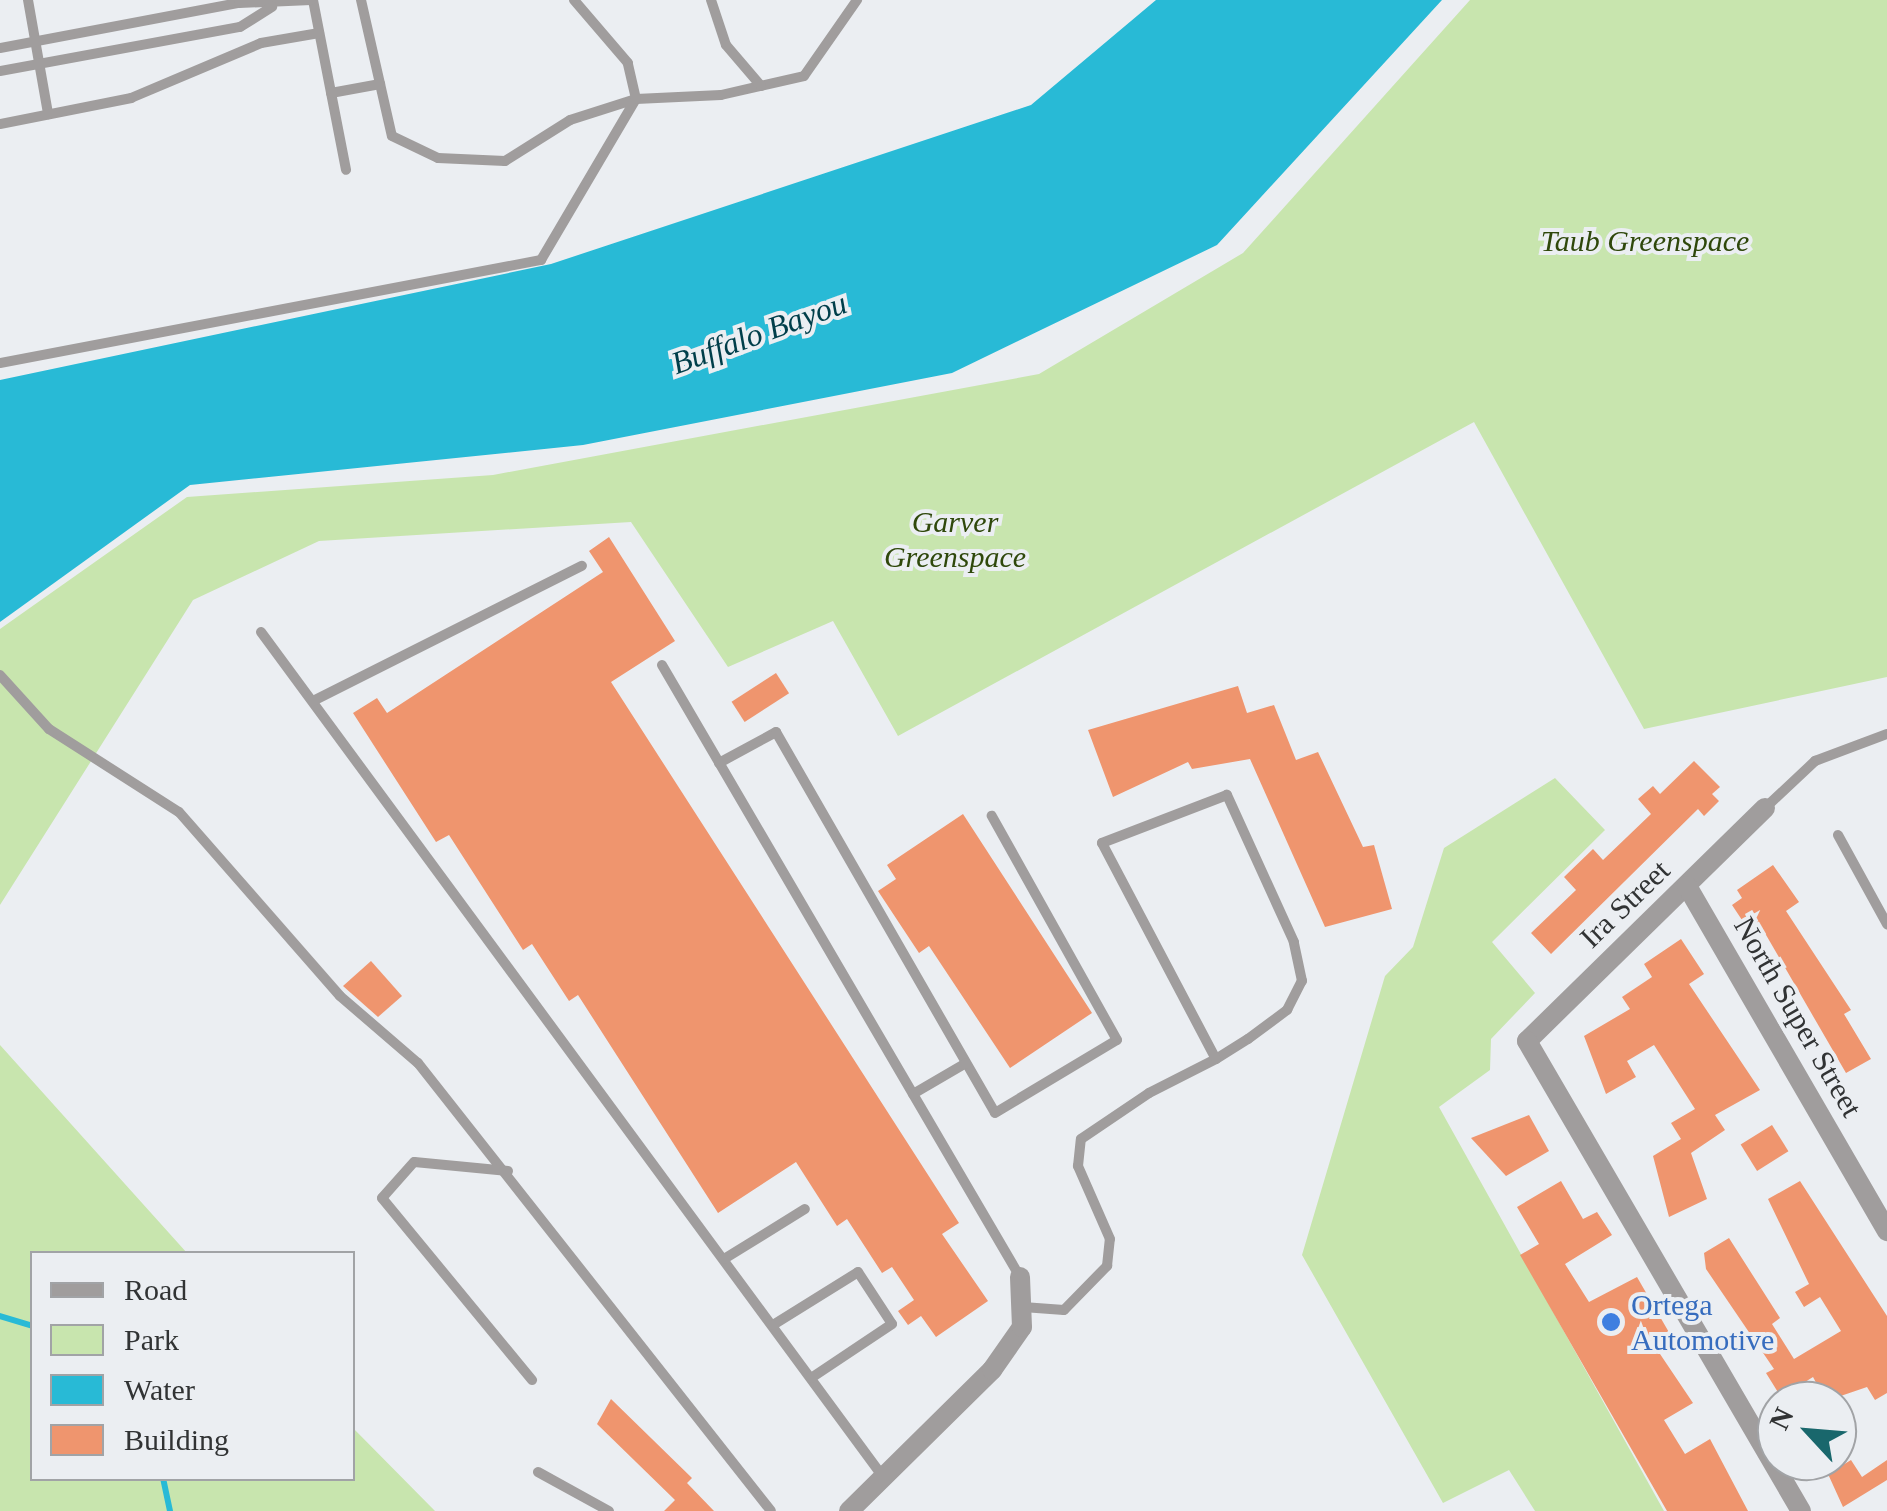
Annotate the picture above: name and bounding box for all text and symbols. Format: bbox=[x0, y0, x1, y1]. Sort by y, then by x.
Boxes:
park label: Taub Greenspace bbox=[1541, 223, 1749, 259]
water label: Buffalo Bayou bbox=[666, 283, 852, 383]
park label: Garver Greenspace bbox=[884, 504, 1026, 574]
street label: Ira Street bbox=[1573, 853, 1677, 955]
street label: North Super Street bbox=[1726, 911, 1870, 1123]
legend bbox=[30, 1251, 355, 1481]
text: Road bbox=[124, 1273, 187, 1306]
place label: Ortega Automotive bbox=[1631, 1287, 1774, 1358]
marker: Ortega Automotive bbox=[1600, 1311, 1622, 1333]
text: Park bbox=[124, 1323, 179, 1356]
text: Water bbox=[124, 1373, 195, 1406]
north arrow bbox=[1757, 1381, 1857, 1481]
text: N bbox=[1763, 1403, 1800, 1434]
text: Building bbox=[124, 1423, 229, 1456]

